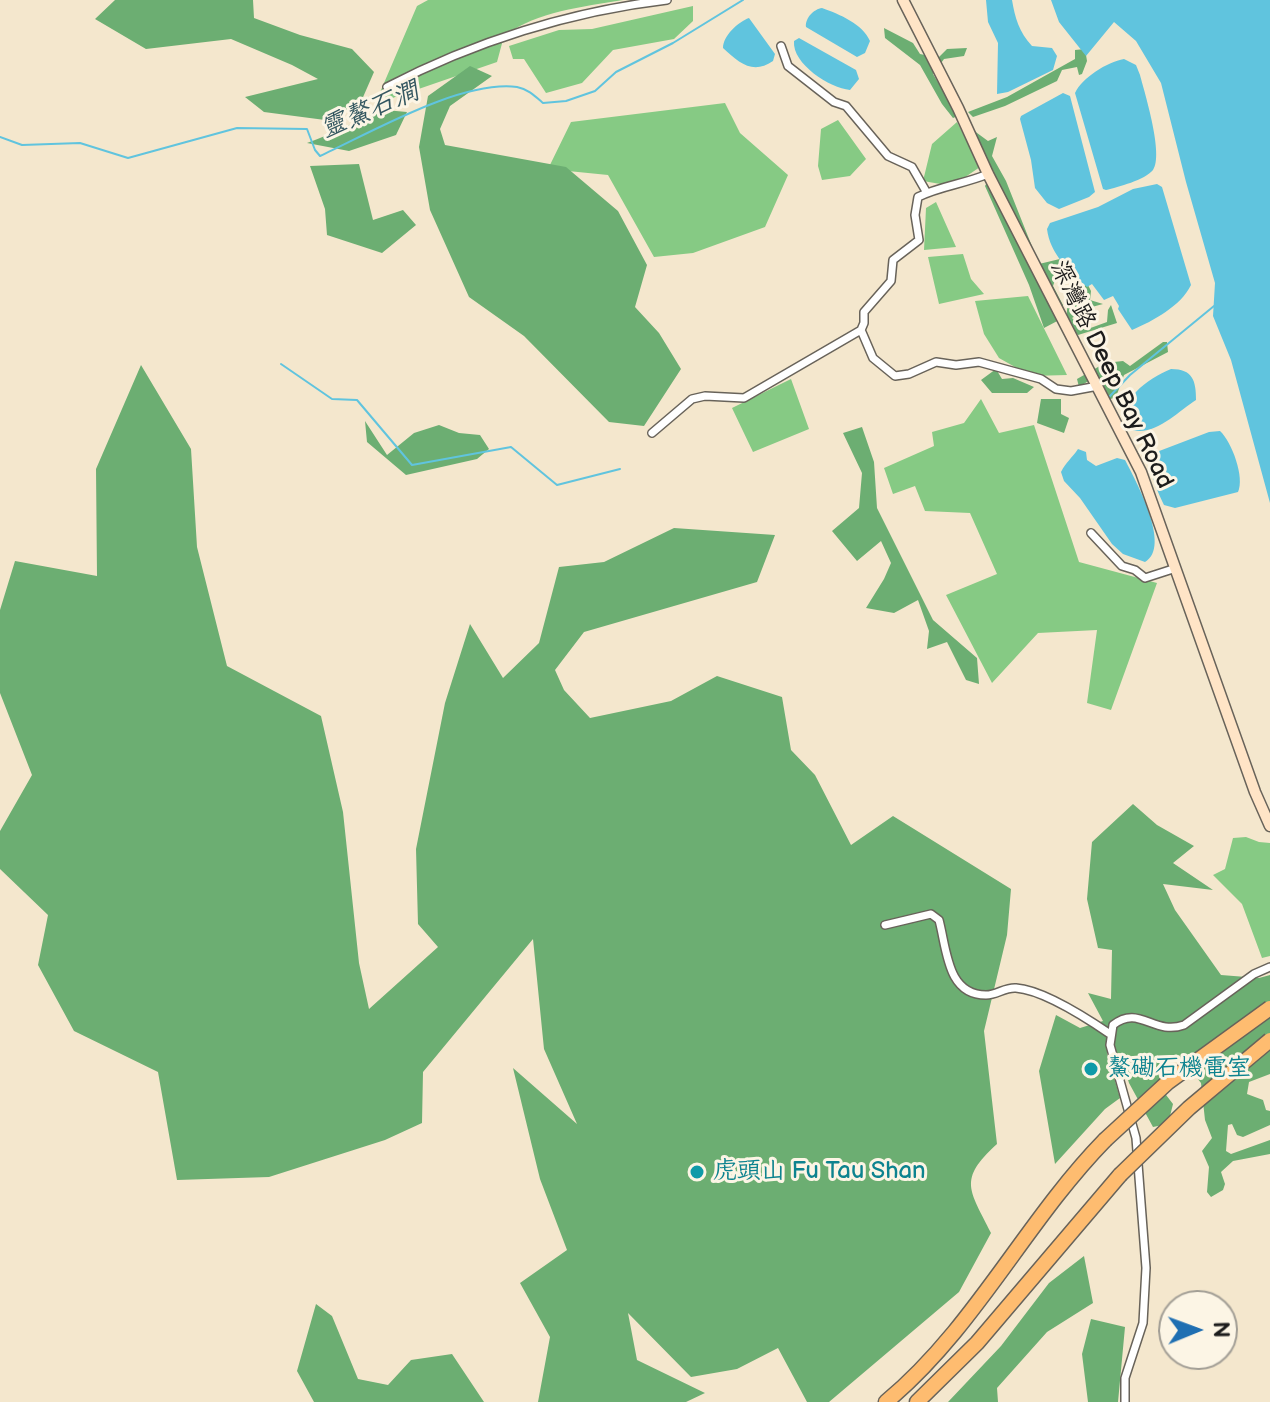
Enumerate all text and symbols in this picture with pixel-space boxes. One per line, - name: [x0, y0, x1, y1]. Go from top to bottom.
- water label: 靈鰲石澗: [316, 76, 424, 146]
- street label: 深灣路 Deep Bay Road: [1043, 256, 1179, 494]
- place label: 鰲磡石機電室: [1107, 1055, 1251, 1083]
- marker: 鰲磡石機電室: [1082, 1060, 1100, 1078]
- place label: 虎頭山 Fu Tau Shan: [713, 1158, 926, 1186]
- marker: 虎頭山 Fu Tau Shan: [688, 1163, 706, 1181]
- north arrow: [1158, 1290, 1238, 1370]
- text: N: [1207, 1321, 1234, 1338]

